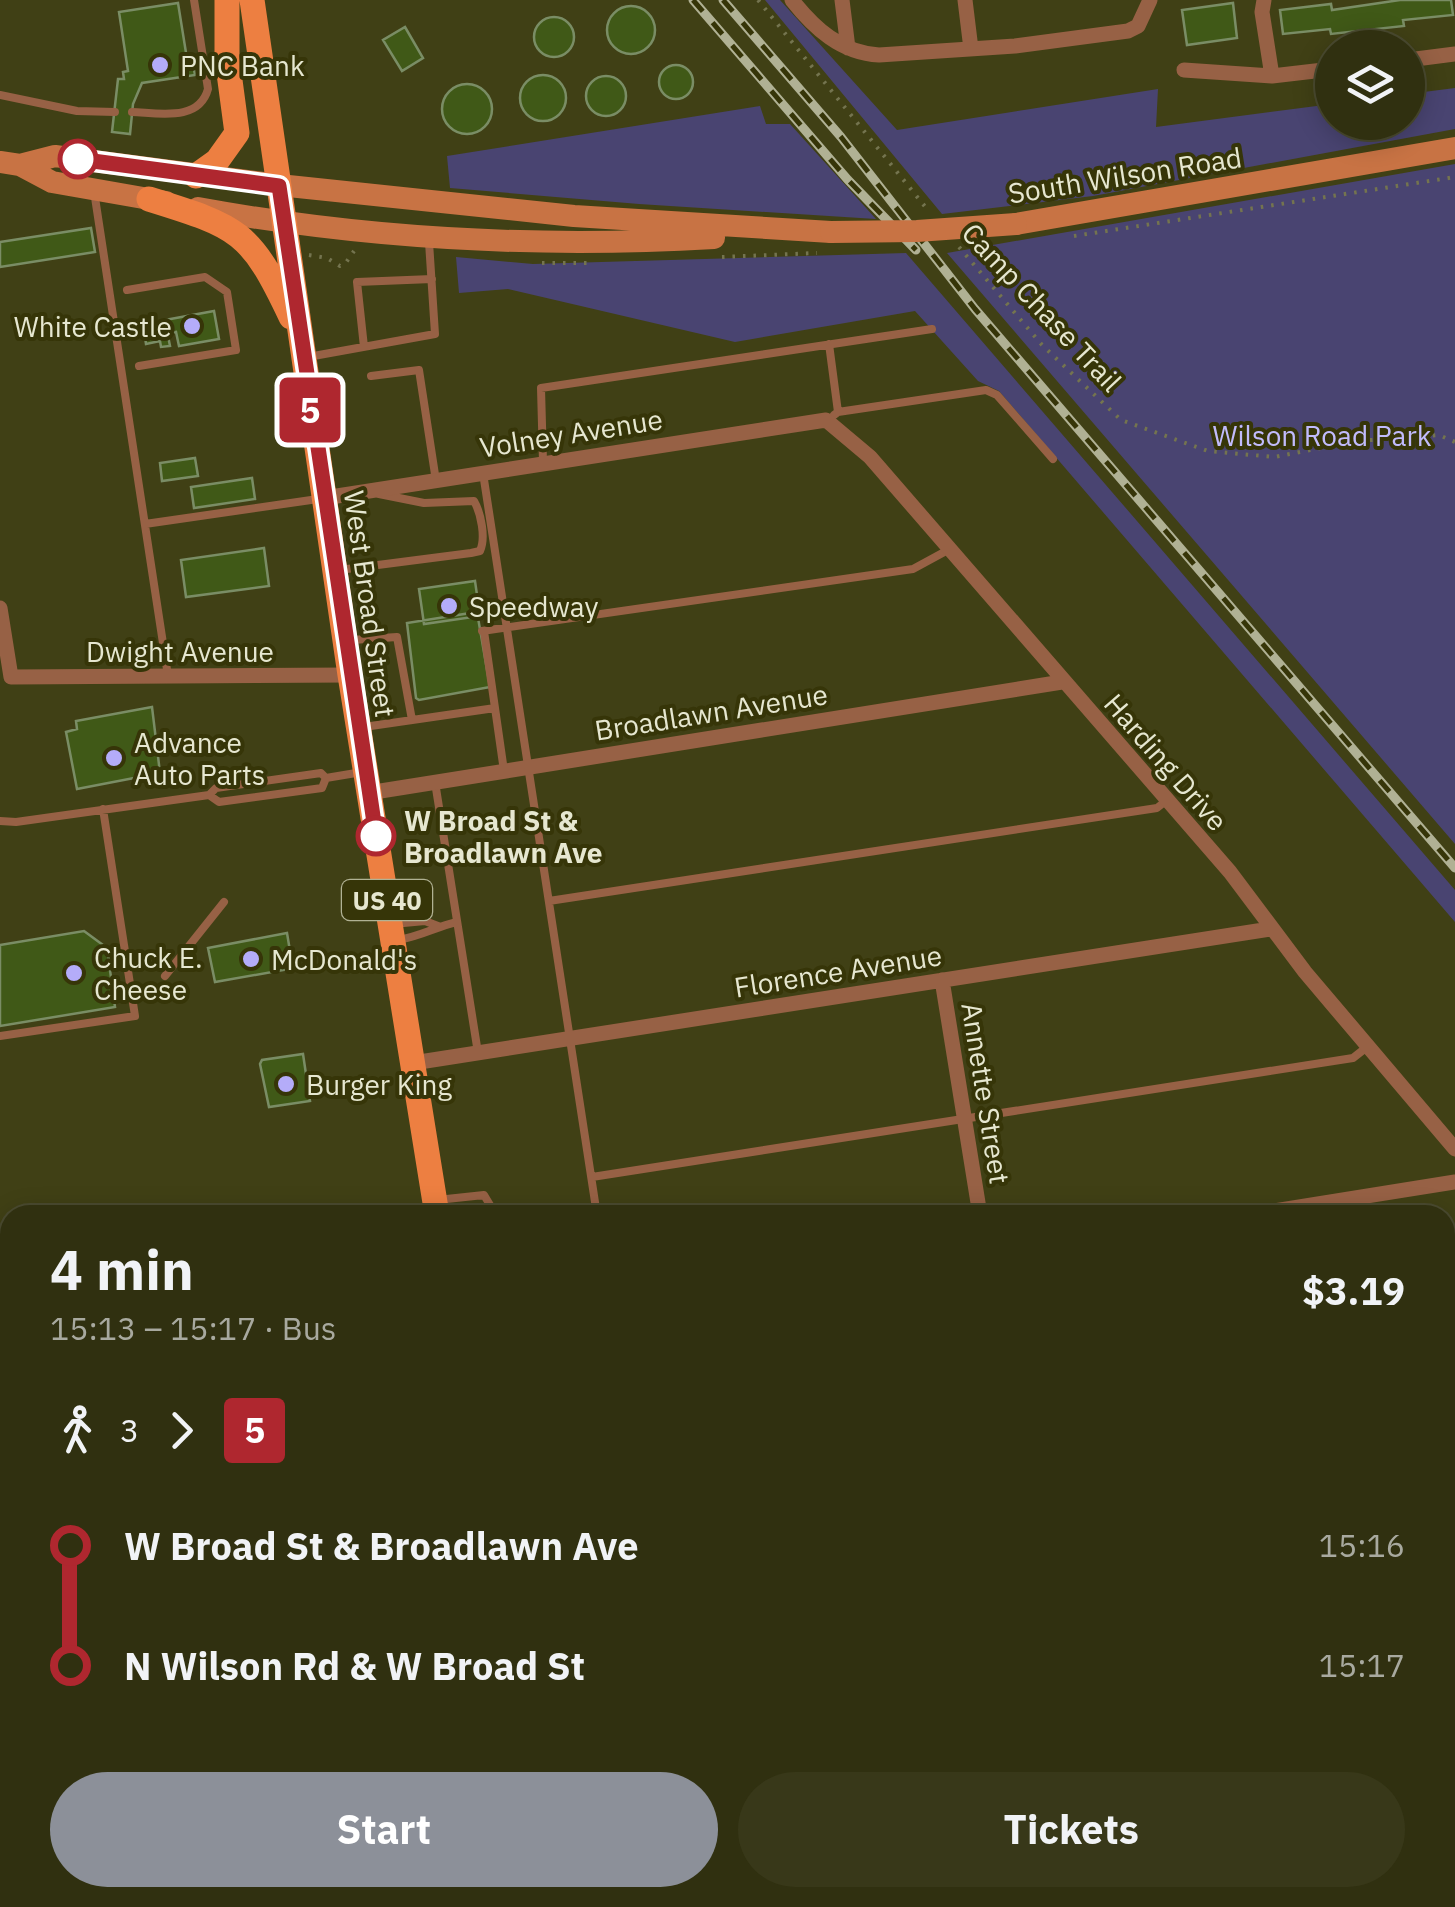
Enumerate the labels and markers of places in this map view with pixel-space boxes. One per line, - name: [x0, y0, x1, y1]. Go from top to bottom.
- place label: PNC Bank: [180, 47, 305, 84]
- marker: PNC Bank: [149, 54, 171, 76]
- unlabelled marker: [59, 140, 97, 178]
- place label: White Castle: [14, 308, 172, 345]
- marker: White Castle: [181, 315, 203, 337]
- place label: Speedway: [469, 588, 599, 625]
- marker: Speedway: [438, 595, 460, 617]
- place label: Advance Auto Parts: [134, 724, 265, 793]
- marker: Advance Auto Parts: [103, 747, 125, 769]
- place label: W Broad St & Broadlawn Ave: [404, 802, 603, 871]
- marker: W Broad St & Broadlawn Ave: [357, 817, 395, 855]
- place label: Chuck E. Cheese: [94, 939, 203, 1008]
- place label: McDonald's: [271, 941, 417, 978]
- marker: McDonald's: [240, 948, 262, 970]
- marker: Chuck E. Cheese: [63, 962, 85, 984]
- place label: Burger King: [306, 1066, 452, 1103]
- marker: Burger King: [275, 1073, 297, 1095]

